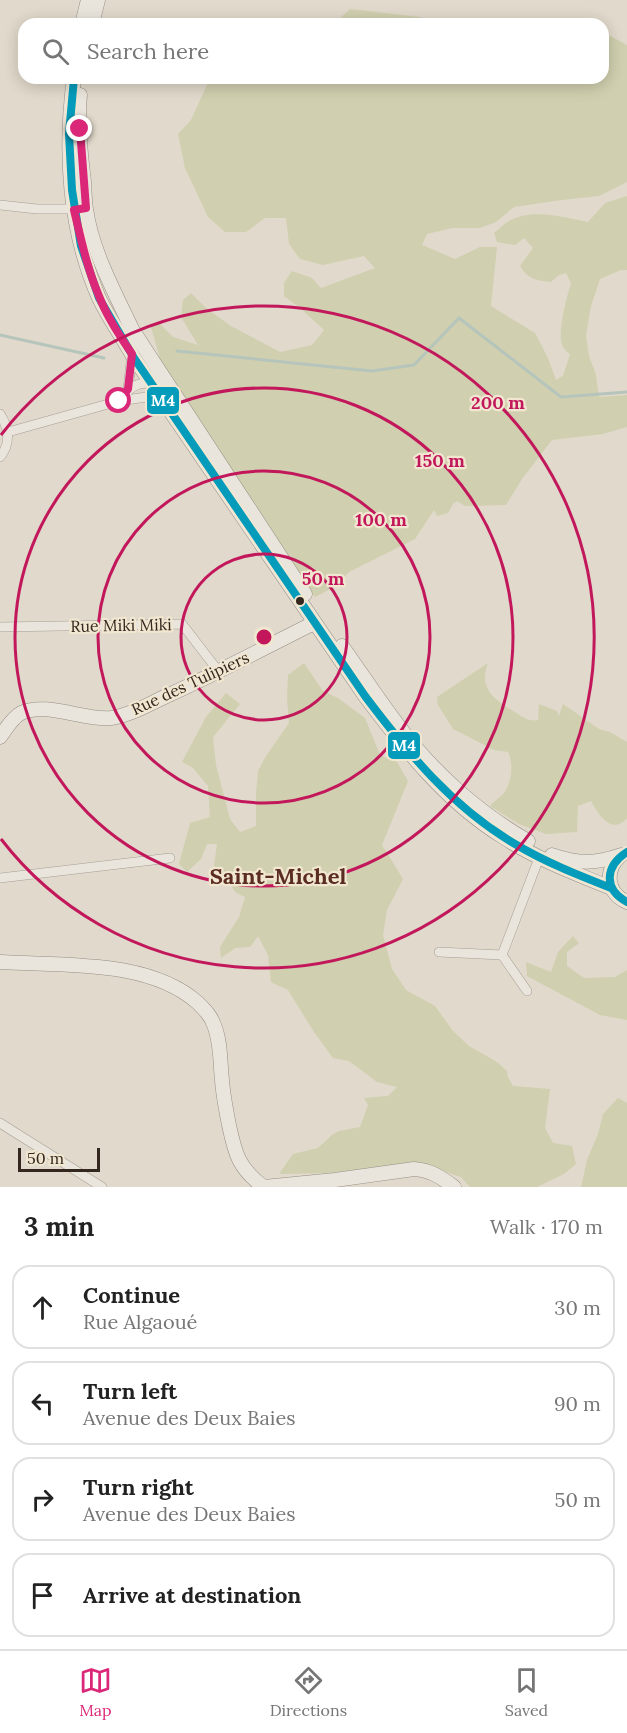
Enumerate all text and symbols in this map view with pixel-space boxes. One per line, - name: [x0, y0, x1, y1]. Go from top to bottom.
- search box: [18, 18, 609, 84]
- icon: search: [39, 35, 72, 68]
- text: Search here: [87, 37, 209, 65]
- route end: [66, 115, 92, 141]
- line badge: M4: [146, 386, 180, 415]
- route start: [105, 387, 131, 413]
- text: M4: [151, 390, 175, 410]
- text: 200 m: [471, 391, 525, 414]
- text: 150 m: [415, 449, 465, 472]
- text: 100 m: [355, 508, 407, 531]
- text: 50 m: [302, 567, 345, 590]
- unlabelled marker: [294, 595, 306, 607]
- street label: Rue Miki Miki: [70, 614, 172, 636]
- centre of rings: [254, 627, 274, 647]
- street label: Rue des Tulipiers: [128, 647, 252, 719]
- line badge: M4: [387, 731, 421, 760]
- text: M4: [392, 735, 416, 755]
- district label: Saint-Michel: [210, 862, 346, 890]
- scale bar: [18, 1145, 100, 1172]
- text: 50 m: [27, 1148, 64, 1168]
- text: 3 min: [24, 1210, 94, 1243]
- text: Walk · 170 m: [490, 1214, 603, 1239]
- text: Continue: [83, 1281, 180, 1309]
- icon: ahead: [26, 1291, 59, 1324]
- text: 30 m: [554, 1295, 601, 1320]
- text: Rue Algaoué: [83, 1309, 197, 1334]
- text: Turn left: [83, 1377, 177, 1405]
- icon: left: [26, 1387, 59, 1420]
- text: 90 m: [554, 1391, 601, 1416]
- text: Avenue des Deux Baies: [83, 1405, 295, 1430]
- text: Turn right: [83, 1473, 194, 1501]
- icon: right: [26, 1483, 59, 1516]
- text: 50 m: [555, 1487, 601, 1512]
- text: Avenue des Deux Baies: [83, 1501, 295, 1526]
- icon: arrive: [26, 1579, 59, 1612]
- text: Arrive at destination: [83, 1581, 301, 1609]
- tab: Map: [79, 1664, 112, 1720]
- tab: Directions: [270, 1664, 347, 1720]
- tab: Saved: [505, 1664, 548, 1720]

